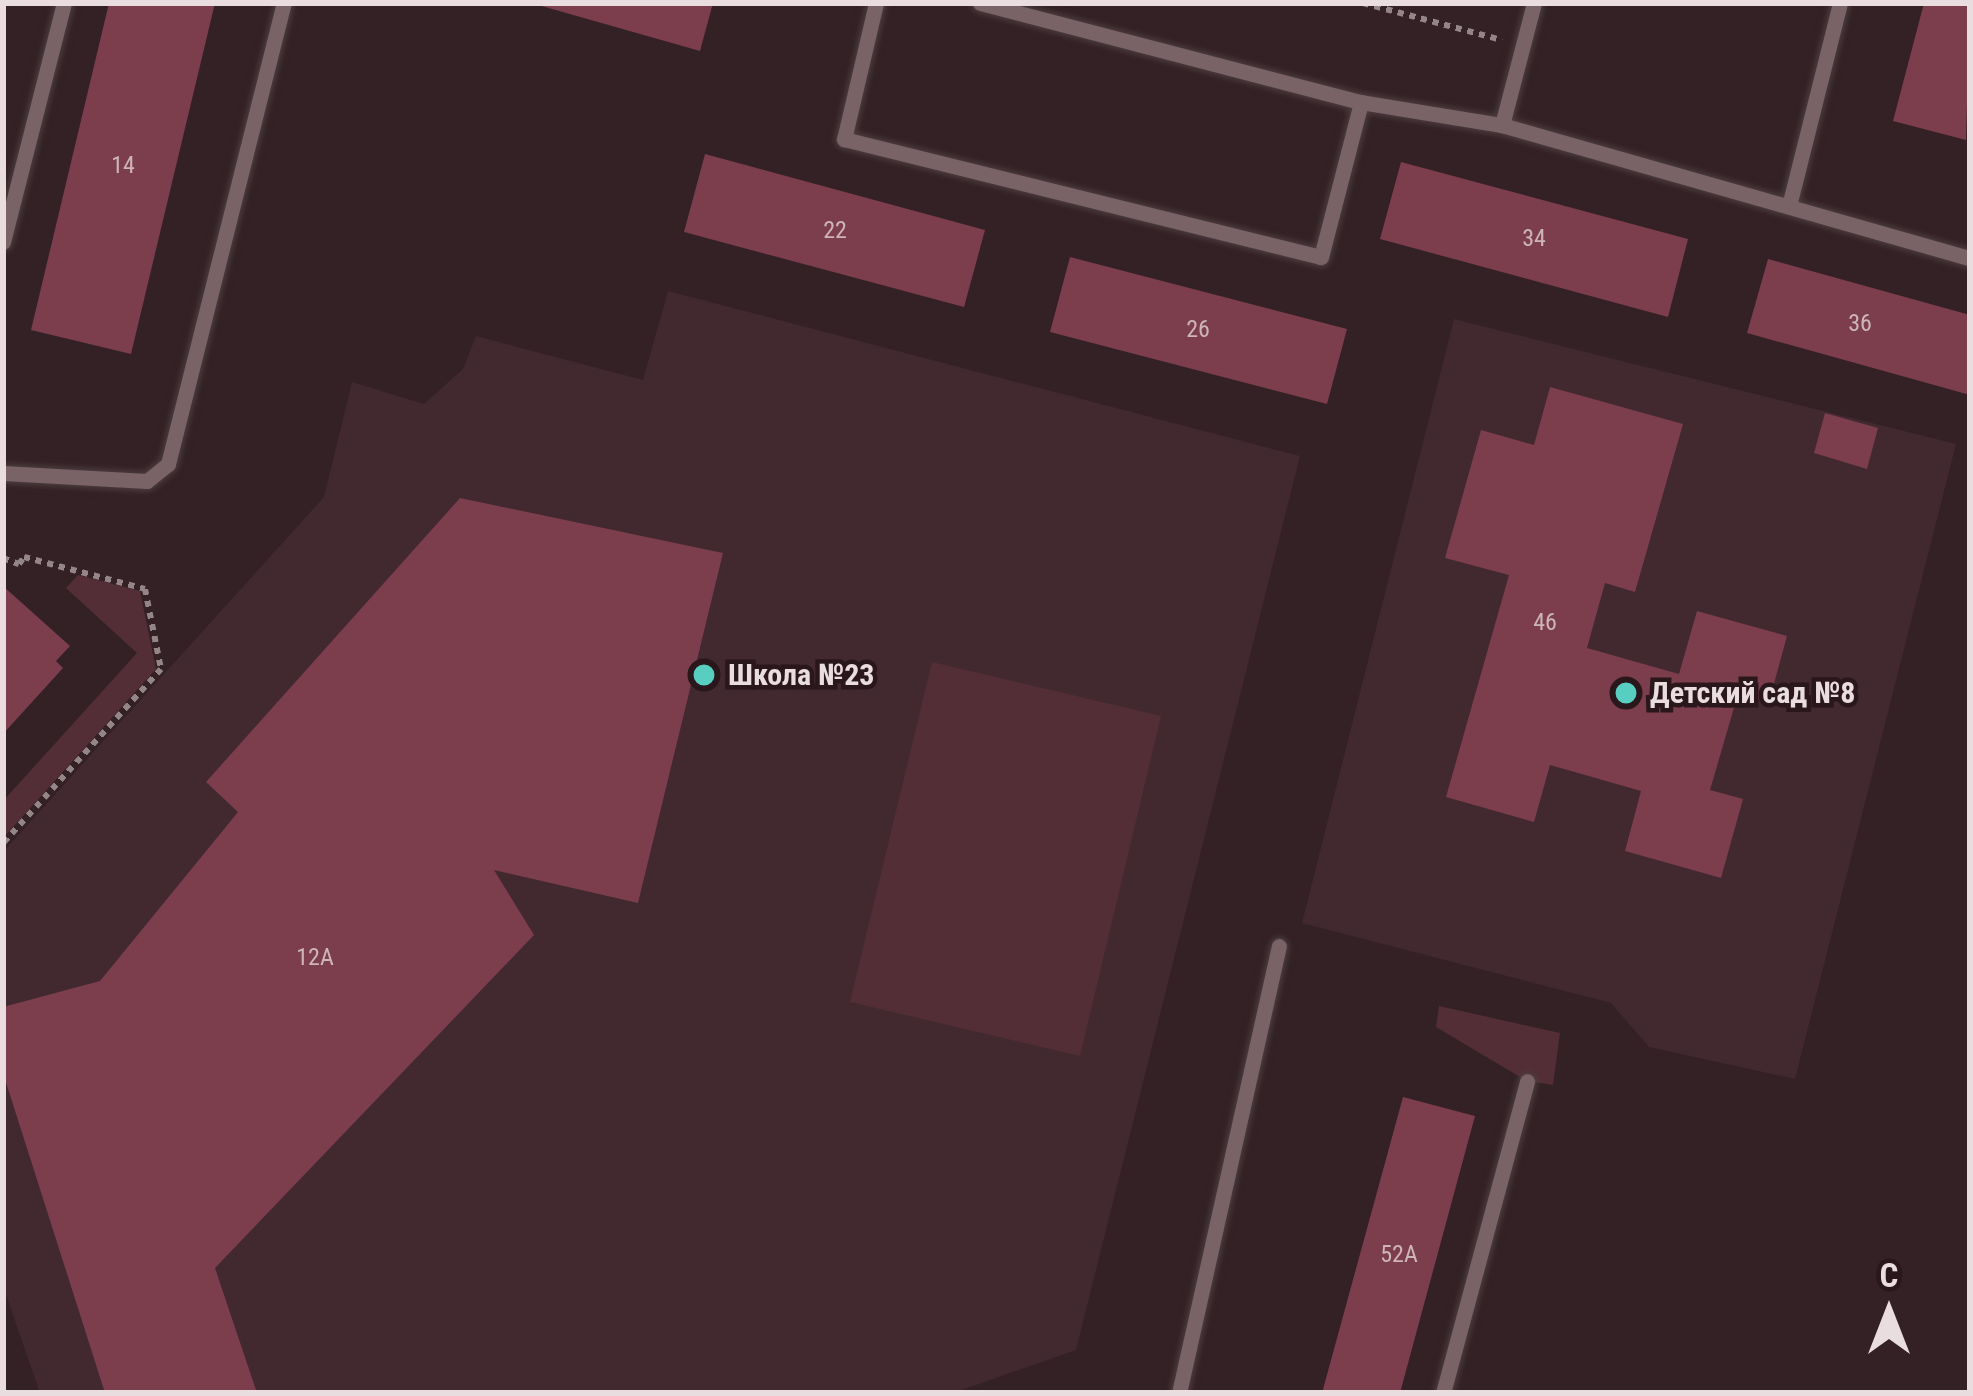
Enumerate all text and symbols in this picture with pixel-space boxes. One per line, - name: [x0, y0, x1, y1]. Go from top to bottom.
- house number: 14: [111, 152, 135, 180]
- house number: 22: [823, 217, 847, 245]
- house number: 34: [1522, 225, 1546, 253]
- house number: 36: [1848, 310, 1872, 338]
- house number: 26: [1186, 316, 1210, 344]
- house number: 46: [1533, 609, 1557, 637]
- place label: Школа №23: [728, 657, 874, 693]
- marker: Школа №23: [691, 662, 717, 688]
- place label: Детский сад №8: [1650, 675, 1855, 711]
- marker: Детский сад №8: [1613, 680, 1639, 706]
- house number: 12А: [296, 944, 334, 972]
- house number: 52А: [1380, 1241, 1418, 1269]
- north arrow: [1829, 1252, 1949, 1372]
- text: С: [1880, 1256, 1898, 1295]

